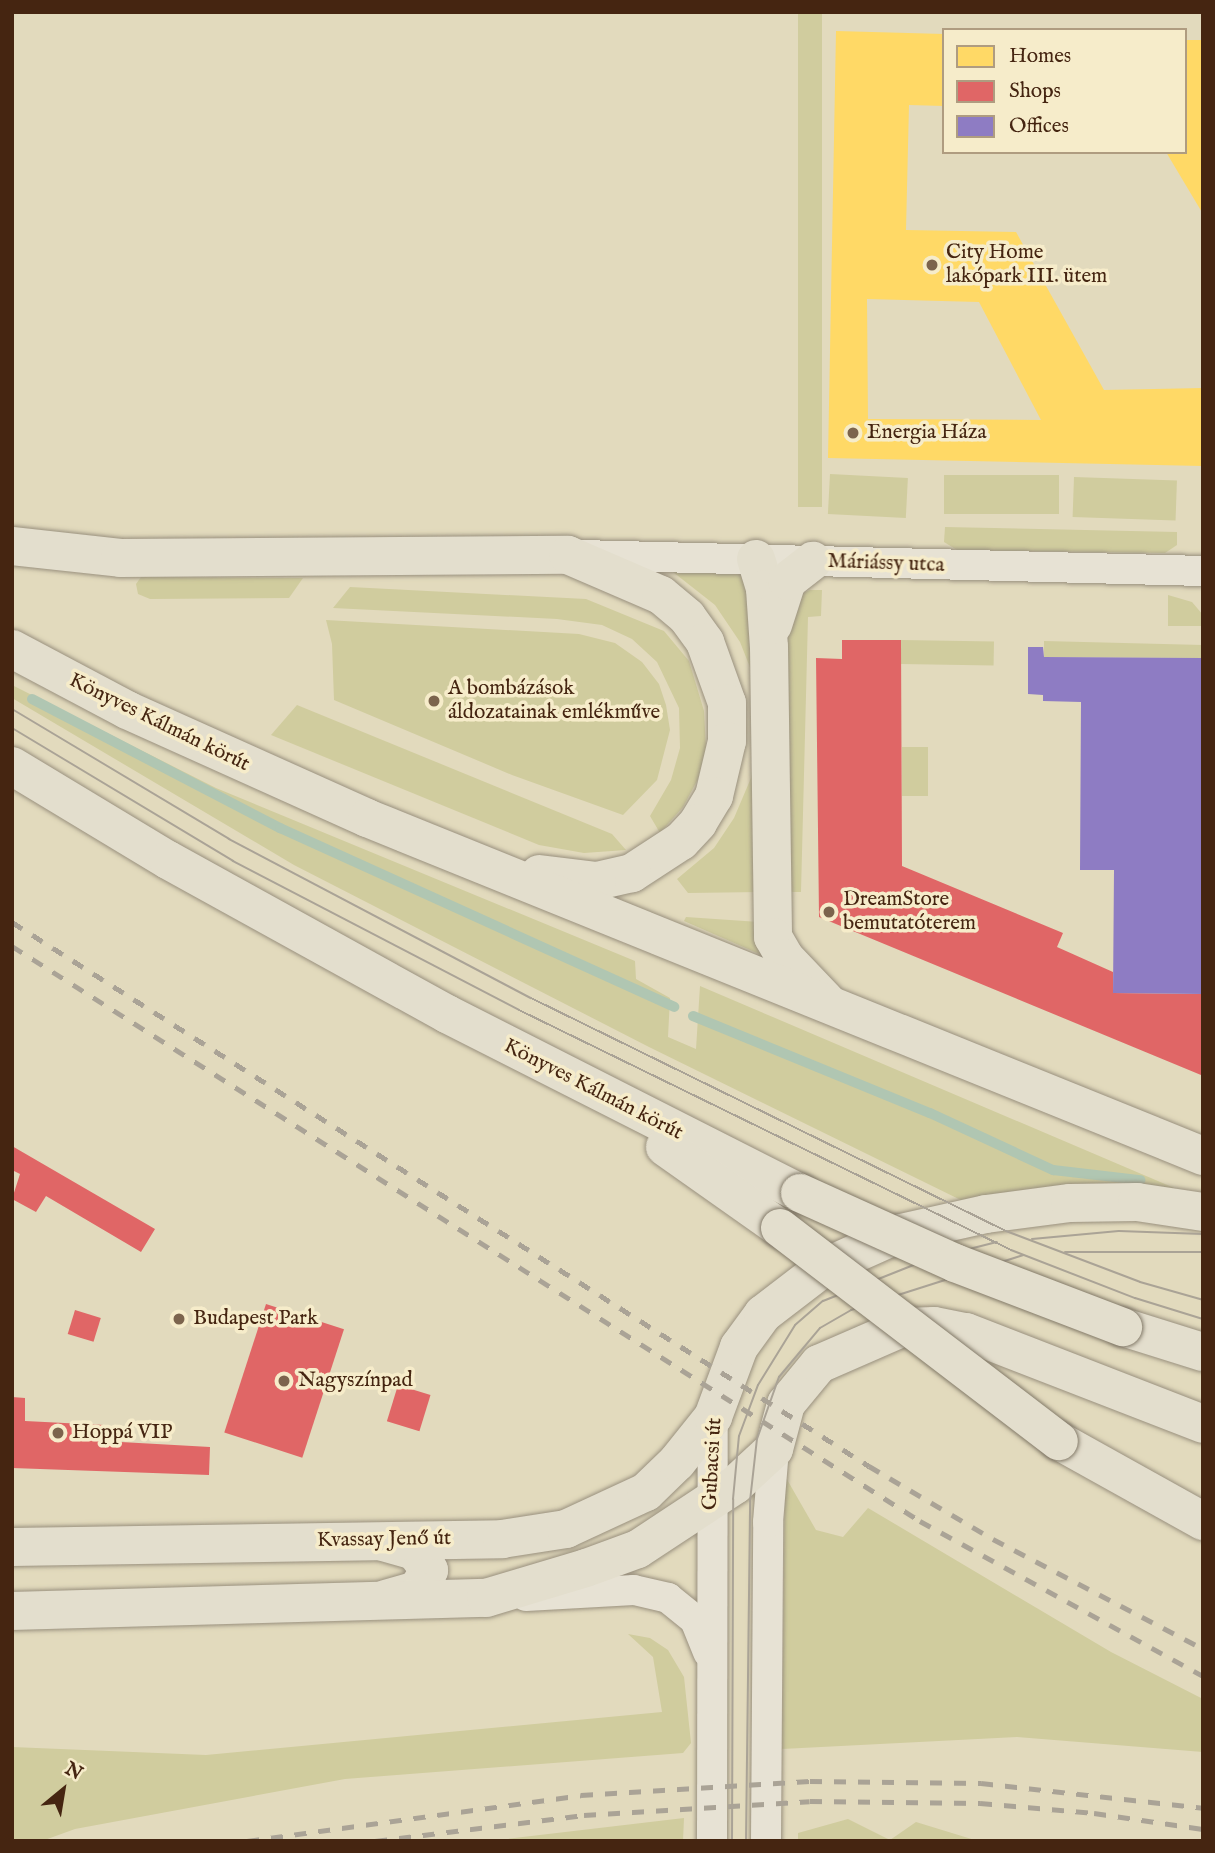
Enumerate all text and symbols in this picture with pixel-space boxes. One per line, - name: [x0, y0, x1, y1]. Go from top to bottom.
- legend: [942, 28, 1187, 154]
- text: Homes: [1009, 43, 1071, 70]
- text: Shops: [1009, 78, 1061, 105]
- text: Offices: [1009, 113, 1069, 140]
- place label: City Home lakópark III. ütem: [946, 240, 1107, 290]
- marker: City Home lakópark III. ütem: [924, 257, 940, 273]
- place label: Energia Háza: [867, 420, 987, 446]
- marker: Energia Háza: [845, 425, 861, 441]
- street label: Máriássy utca: [827, 549, 945, 579]
- street label: Könyves Kálmán körút: [65, 668, 253, 778]
- place label: A bombázások áldozatainak emlékműve: [448, 676, 660, 726]
- marker: A bombázások áldozatainak emlékműve: [426, 693, 442, 709]
- place label: DreamStore bemutatóterem: [843, 887, 976, 937]
- marker: DreamStore bemutatóterem: [821, 904, 837, 920]
- street label: Könyves Kálmán körút: [499, 1034, 687, 1146]
- place label: Budapest Park: [193, 1306, 318, 1332]
- marker: Budapest Park: [171, 1311, 187, 1327]
- place label: Nagyszínpad: [298, 1368, 413, 1394]
- marker: Nagyszínpad: [276, 1373, 292, 1389]
- street label: Gubacsi út: [698, 1417, 728, 1511]
- place label: Hoppá VIP: [72, 1420, 172, 1446]
- marker: Hoppá VIP: [50, 1425, 66, 1441]
- street label: Kvassay Jenő út: [317, 1526, 451, 1554]
- north arrow: [28, 1755, 98, 1825]
- text: N: [60, 1757, 87, 1786]

